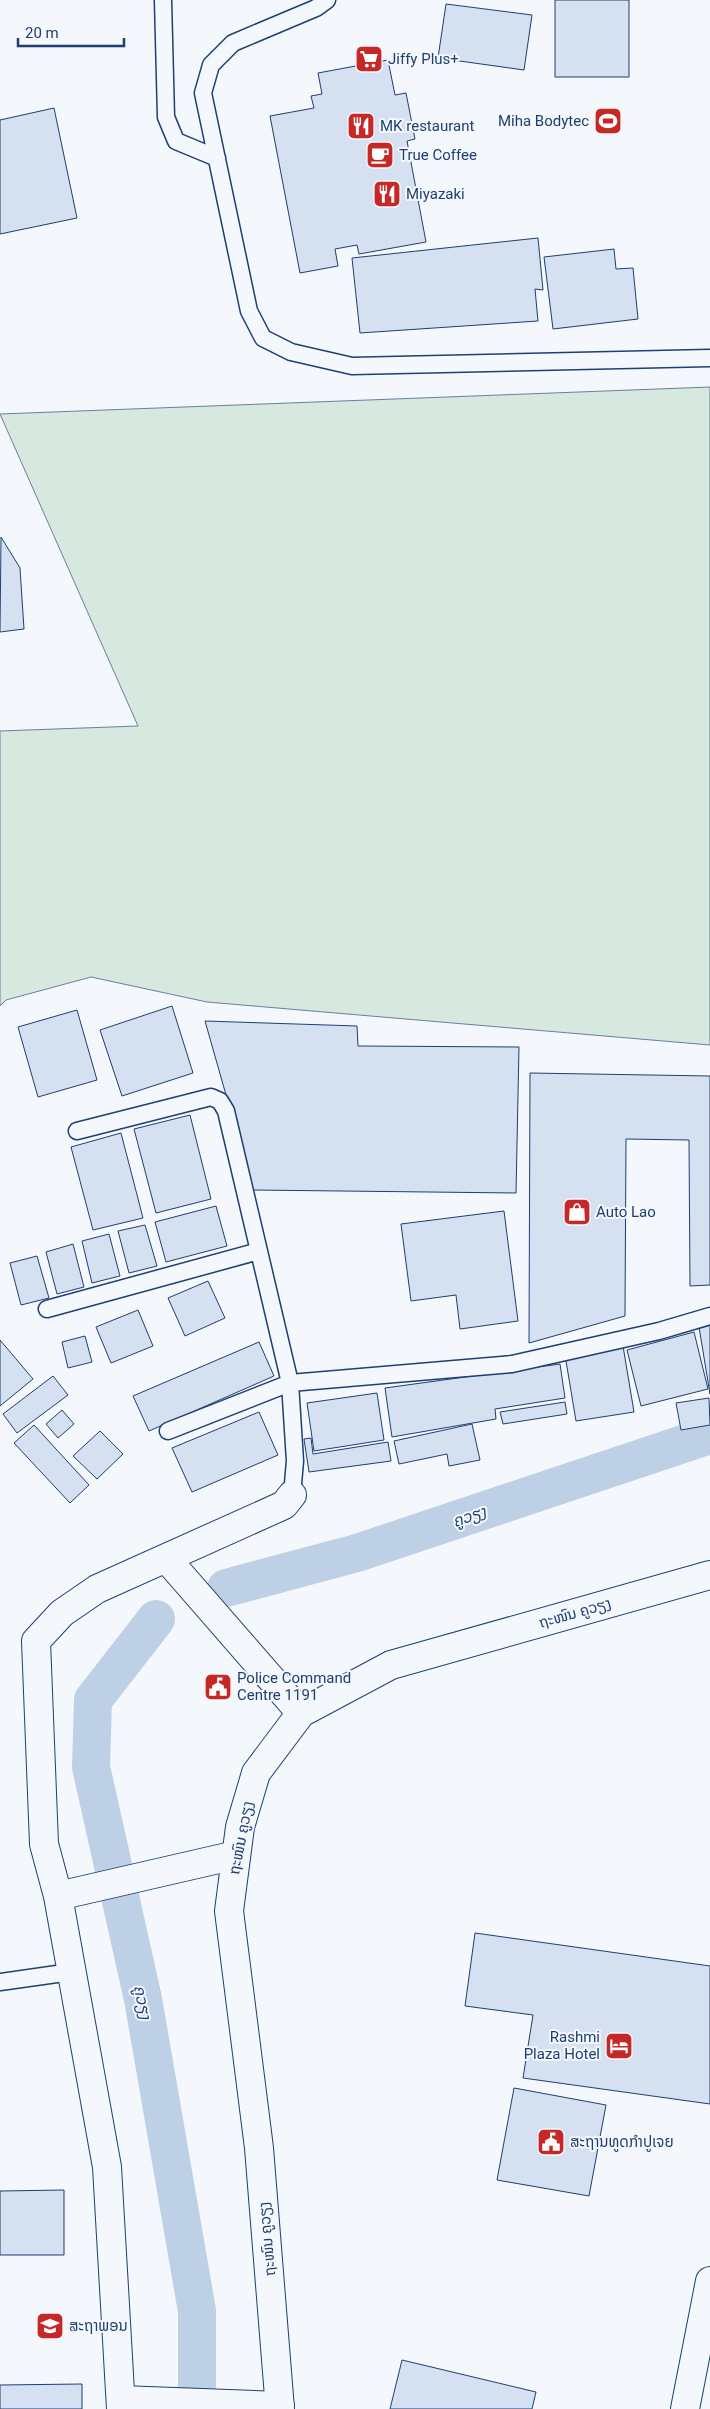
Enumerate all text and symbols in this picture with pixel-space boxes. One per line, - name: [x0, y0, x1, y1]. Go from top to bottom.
- scale bar: [18, 15, 124, 47]
- text: 20 m: [25, 24, 59, 42]
- supermarket icon: Jiffy Plus+: [354, 44, 384, 74]
- place label: Jiffy Plus+: [388, 50, 459, 68]
- sports icon: Miha Bodytec: [593, 106, 623, 136]
- restaurant icon: MK restaurant: [346, 111, 376, 141]
- place label: Miha Bodytec: [498, 112, 589, 130]
- place label: MK restaurant: [380, 117, 474, 135]
- cafe icon: True Coffee: [365, 140, 395, 170]
- place label: True Coffee: [399, 146, 477, 164]
- restaurant icon: Miyazaki: [372, 179, 402, 209]
- place label: Miyazaki: [406, 185, 465, 203]
- shop icon: Auto Lao: [562, 1197, 592, 1227]
- place label: Auto Lao: [596, 1203, 656, 1221]
- water label: ຄູວຽງ: [450, 1502, 490, 1532]
- street label: ຖະໜົນ ຄູວຽງ: [537, 1594, 614, 1633]
- place label: Police Command Centre 1191: [237, 1669, 351, 1704]
- public building icon: Police Command Centre 1191: [203, 1672, 233, 1702]
- street label: ຖະໜົນ ຄູວຽງ: [225, 1800, 258, 1876]
- water label: ຄູວຽງ: [129, 1983, 155, 2022]
- place label: Rashmi Plaza Hotel: [524, 2028, 600, 2063]
- hotel icon: Rashmi Plaza Hotel: [604, 2031, 634, 2061]
- public building icon: ສະຖານທູດກຳປູເຈຍ: [536, 2127, 566, 2157]
- place label: ສະຖານທູດກຳປູເຈຍ: [570, 2133, 674, 2152]
- street label: ຖະໜົນ ຄູວຽງ: [255, 2201, 280, 2277]
- school or university icon: ສະຖາພອນ: [35, 2311, 65, 2341]
- place label: ສະຖາພອນ: [69, 2317, 128, 2335]

